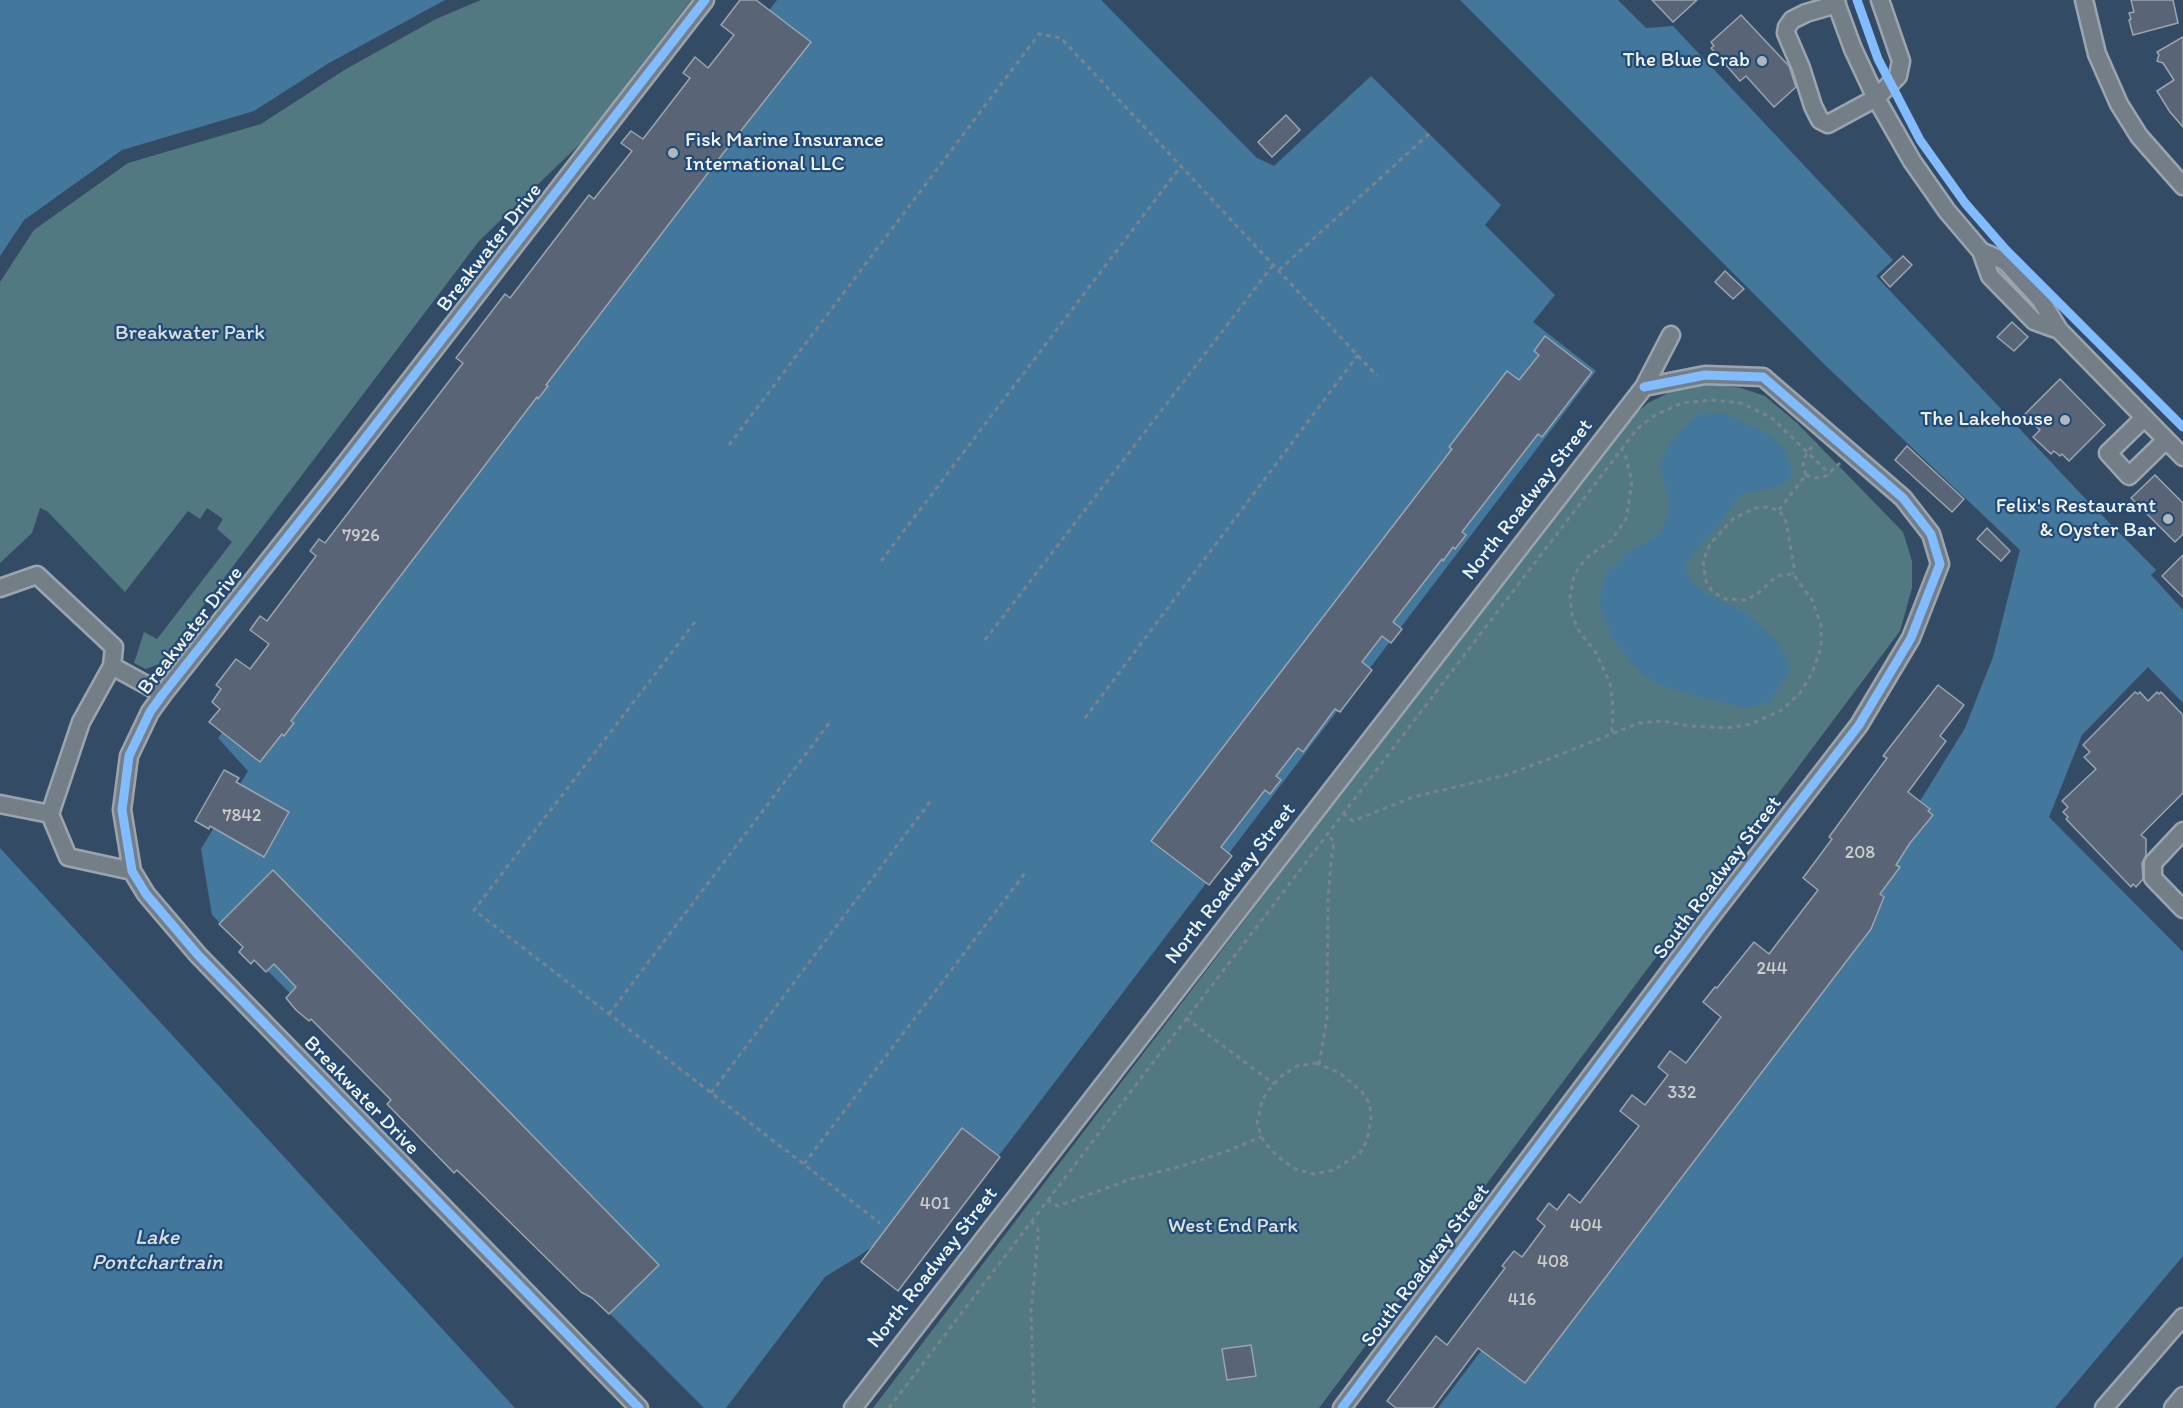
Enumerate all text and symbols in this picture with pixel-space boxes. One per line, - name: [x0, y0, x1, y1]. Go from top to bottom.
- place label: The Blue Crab: [1623, 48, 1750, 74]
- marker: The Blue Crab: [1755, 54, 1769, 68]
- place label: Fisk Marine Insurance International LLC: [685, 128, 884, 178]
- marker: Fisk Marine Insurance International LLC: [666, 146, 680, 160]
- street label: Breakwater Drive: [432, 179, 548, 317]
- park label: Breakwater Park: [115, 321, 265, 347]
- place label: The Lakehouse: [1920, 407, 2053, 433]
- marker: The Lakehouse: [2058, 413, 2072, 427]
- street label: North Roadway Street: [1457, 414, 1599, 586]
- place label: Felix's Restaurant & Oyster Bar: [1996, 494, 2156, 544]
- marker: Felix's Restaurant & Oyster Bar: [2161, 512, 2175, 526]
- house number: 7926: [342, 525, 380, 547]
- street label: Breakwater Drive: [133, 562, 249, 700]
- street label: South Roadway Street: [1648, 791, 1788, 965]
- street label: North Roadway Street: [1160, 798, 1302, 970]
- house number: 7842: [222, 805, 262, 827]
- house number: 208: [1845, 842, 1875, 864]
- house number: 244: [1756, 958, 1788, 980]
- street label: Breakwater Drive: [298, 1031, 424, 1161]
- house number: 332: [1667, 1082, 1697, 1104]
- street label: South Roadway Street: [1356, 1179, 1496, 1353]
- street label: North Roadway Street: [862, 1182, 1004, 1354]
- house number: 401: [920, 1193, 950, 1215]
- park label: West End Park: [1168, 1214, 1298, 1240]
- house number: 404: [1570, 1215, 1602, 1237]
- water label: Lake Pontchartrain: [92, 1225, 222, 1276]
- house number: 408: [1537, 1251, 1569, 1273]
- house number: 416: [1508, 1289, 1536, 1311]

